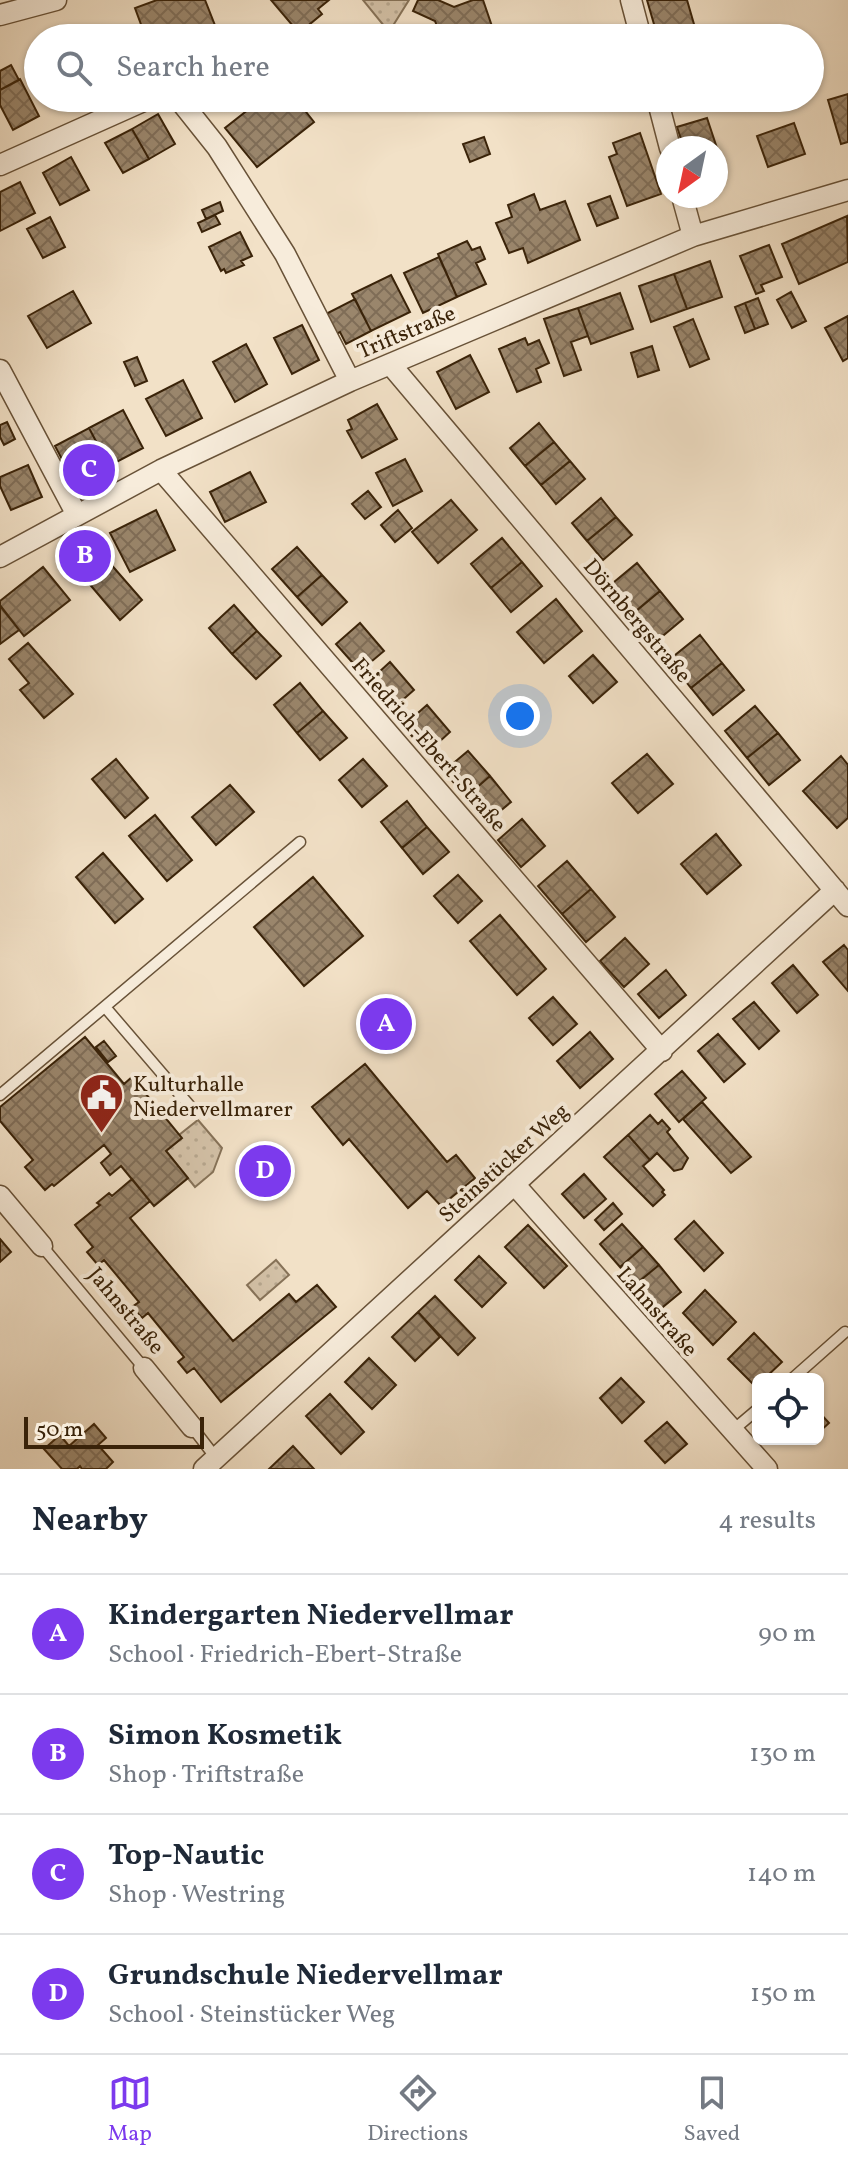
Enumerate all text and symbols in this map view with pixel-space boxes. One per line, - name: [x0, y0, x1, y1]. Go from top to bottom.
- search box: [24, 24, 824, 112]
- icon: search: [52, 46, 96, 90]
- text: Search here: [116, 47, 270, 89]
- north arrow: [656, 136, 728, 208]
- street label: Triftstraße: [353, 299, 461, 368]
- pin: C: [63, 440, 115, 500]
- pin: B: [59, 526, 111, 586]
- street label: Dörnbergstraße: [575, 553, 697, 691]
- street label: Friedrich-Ebert-Straße: [344, 652, 513, 840]
- your location: [500, 696, 540, 736]
- pin: A: [360, 994, 412, 1054]
- place label: Kulturhalle Niedervellmarer: [133, 1070, 293, 1126]
- public building icon: Kulturhalle Niedervellmarer: [78, 1072, 126, 1135]
- street label: Steinstücker Weg: [433, 1097, 577, 1231]
- pin: D: [239, 1141, 291, 1201]
- street label: Jahnstraße: [79, 1261, 171, 1362]
- street label: Lahnstraße: [608, 1261, 704, 1364]
- map controls: [752, 1373, 824, 1445]
- button: locate: [752, 1373, 824, 1445]
- scale bar: [24, 1413, 204, 1449]
- text: 50 m: [36, 1415, 83, 1446]
- text: Nearby: [32, 1498, 148, 1545]
- text: 4 results: [718, 1503, 816, 1539]
- text: Kindergarten Niedervellmar: [108, 1595, 514, 1637]
- text: A: [49, 1616, 67, 1652]
- text: 90 m: [758, 1616, 816, 1652]
- text: School · Friedrich-Ebert-Straße: [108, 1637, 462, 1673]
- text: Simon Kosmetik: [108, 1715, 342, 1757]
- text: B: [49, 1736, 67, 1772]
- text: 130 m: [749, 1736, 816, 1772]
- text: Shop · Triftstraße: [108, 1757, 304, 1793]
- text: Top-Nautic: [108, 1835, 264, 1877]
- text: C: [50, 1856, 66, 1892]
- text: 140 m: [747, 1856, 816, 1892]
- text: Shop · Westring: [108, 1877, 285, 1913]
- text: Grundschule Niedervellmar: [108, 1955, 503, 1997]
- text: D: [48, 1976, 68, 2012]
- text: 150 m: [750, 1976, 816, 2012]
- text: School · Steinstücker Weg: [108, 1997, 395, 2033]
- tab: Map: [108, 2071, 152, 2150]
- tab: Directions: [367, 2071, 468, 2150]
- tab: Saved: [684, 2071, 740, 2150]

